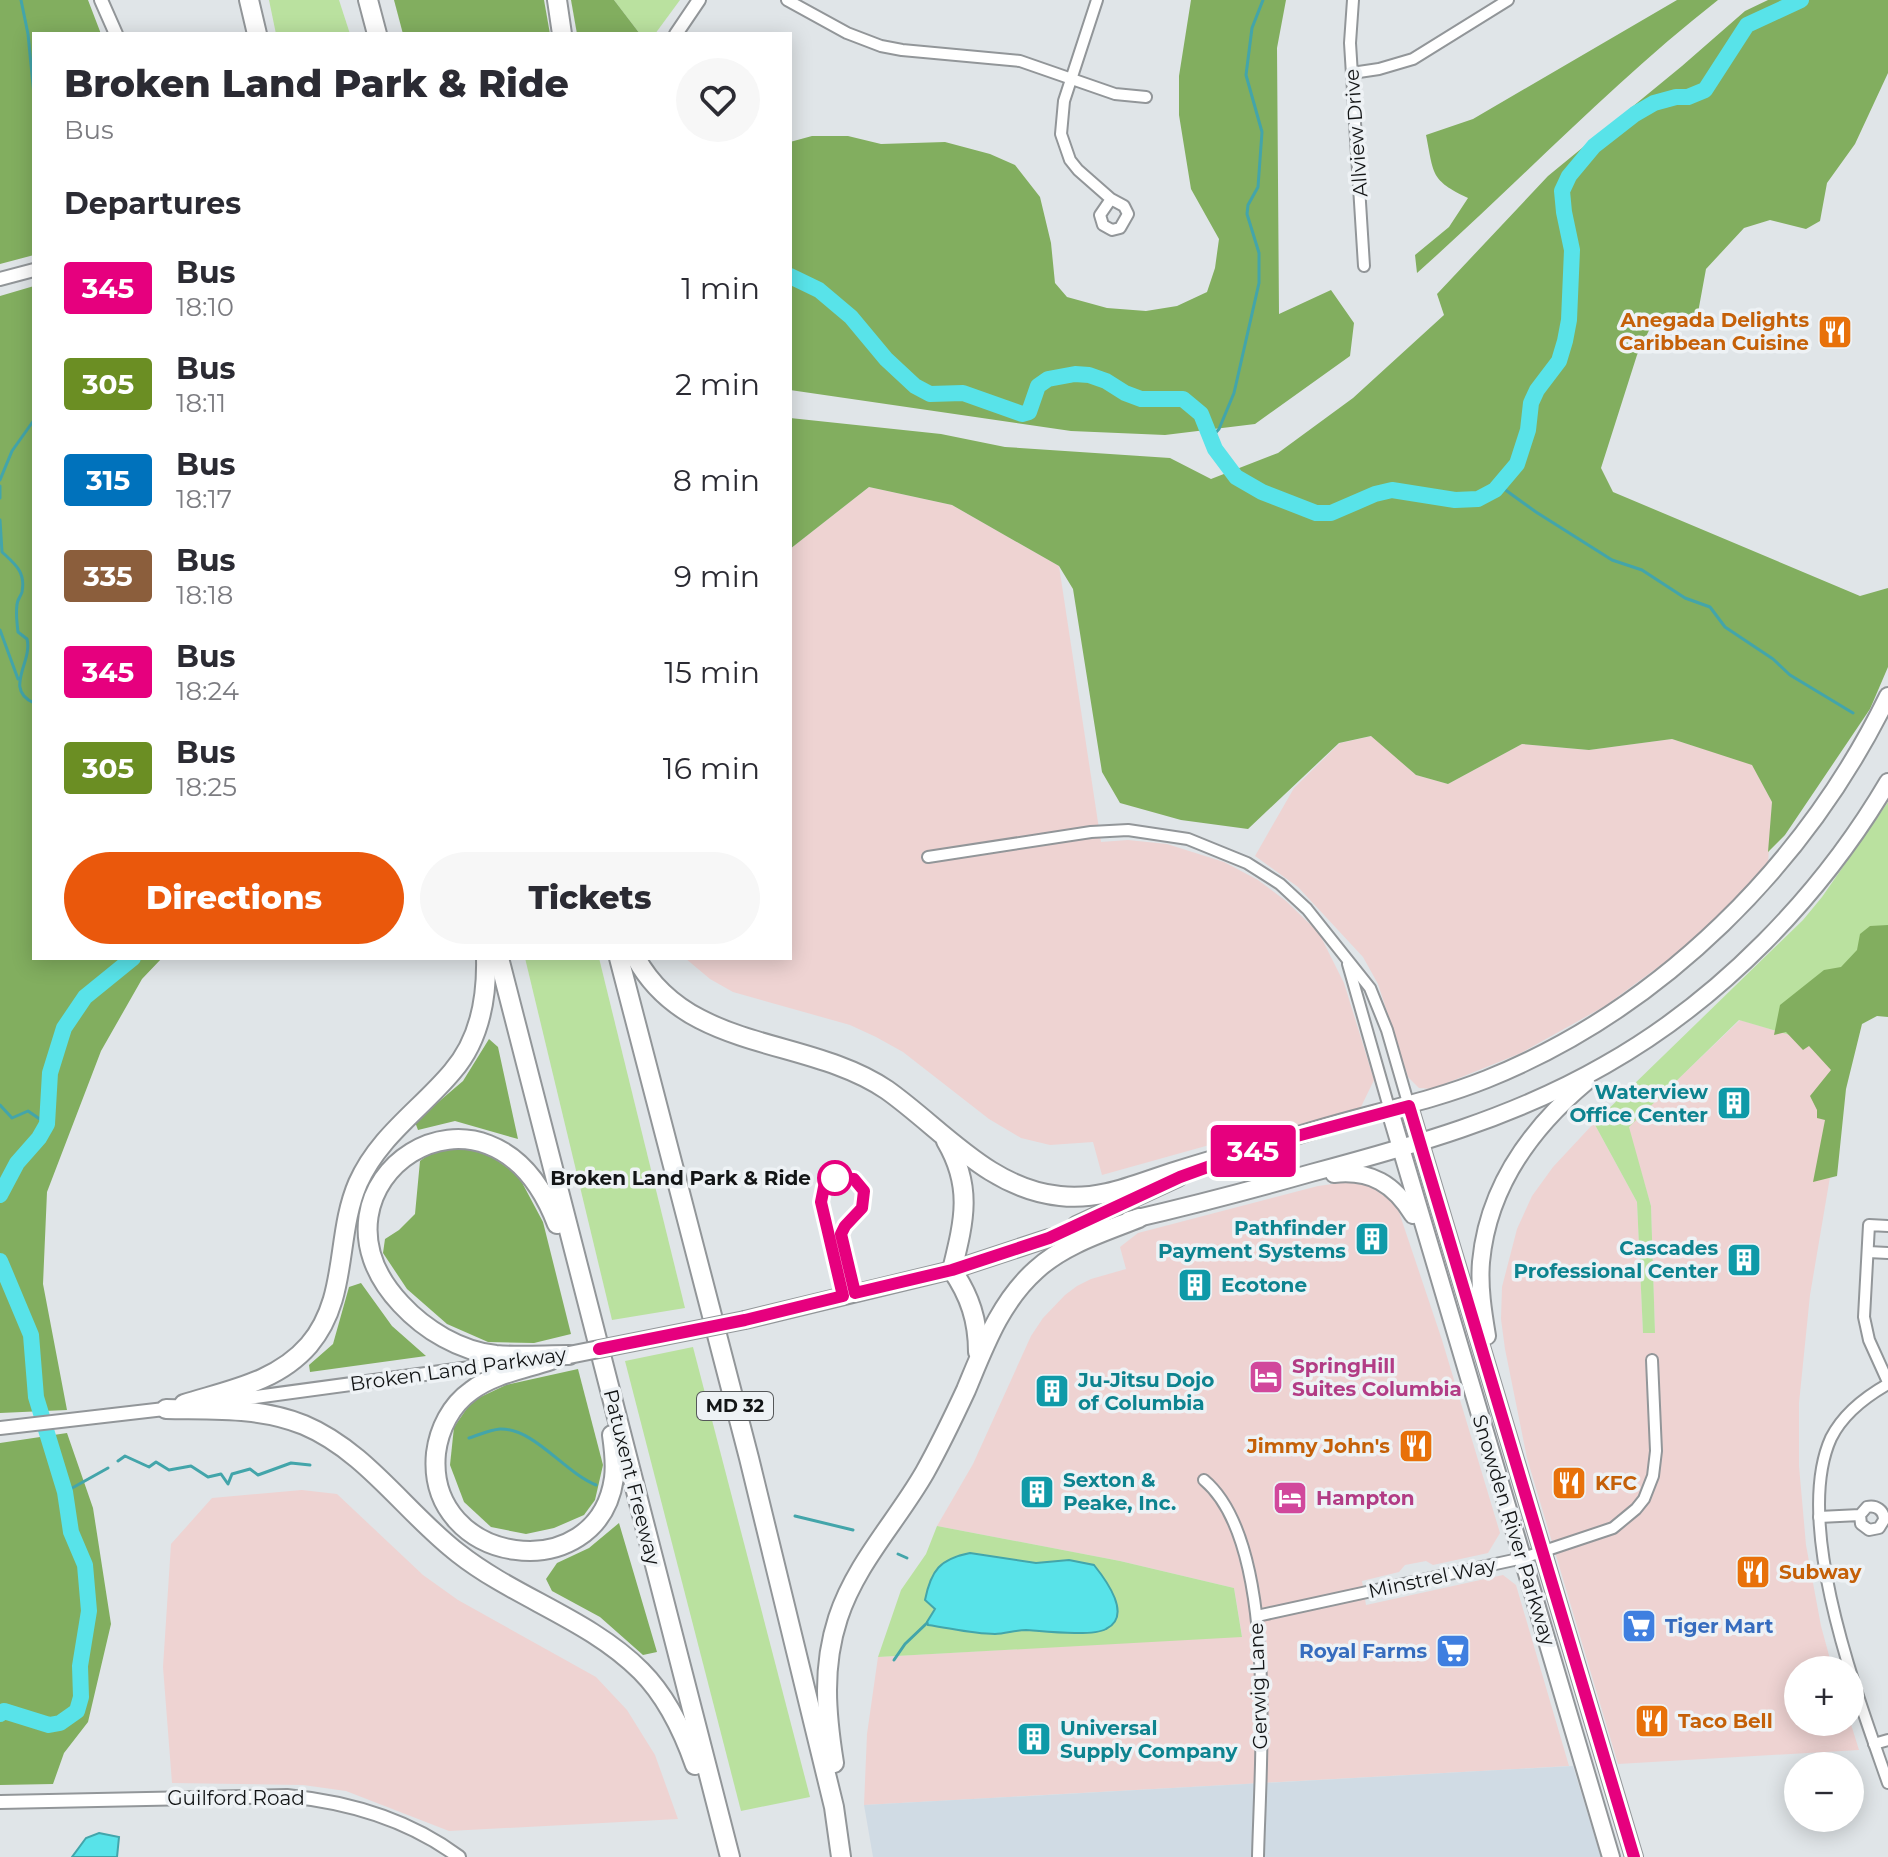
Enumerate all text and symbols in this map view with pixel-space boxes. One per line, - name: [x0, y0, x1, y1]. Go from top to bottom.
- button: heart: [676, 58, 760, 142]
- text: Broken Land Park & Ride: [64, 60, 569, 107]
- street label: Allview Drive: [1340, 68, 1372, 198]
- text: Bus: [64, 114, 114, 146]
- text: Departures: [64, 185, 241, 222]
- text: Bus: [176, 254, 236, 291]
- text: 1 min: [681, 270, 760, 307]
- text: 345: [82, 271, 134, 305]
- text: 18:10: [176, 291, 234, 323]
- place label: Anegada Delights Caribbean Cuisine: [1619, 308, 1809, 355]
- restaurant icon: Anegada Delights Caribbean Cuisine: [1816, 313, 1854, 351]
- text: Bus: [176, 350, 236, 387]
- text: 2 min: [675, 366, 760, 403]
- text: 305: [82, 367, 134, 401]
- text: 18:11: [176, 387, 226, 419]
- text: Bus: [176, 446, 236, 483]
- text: 8 min: [673, 462, 760, 499]
- text: 315: [86, 463, 130, 497]
- text: 18:17: [176, 483, 232, 515]
- text: Bus: [176, 542, 236, 579]
- text: 9 min: [674, 558, 760, 595]
- text: 335: [83, 559, 133, 593]
- text: 18:18: [176, 579, 233, 611]
- text: Bus: [176, 638, 236, 675]
- text: 15 min: [664, 654, 760, 691]
- text: 345: [82, 655, 134, 689]
- text: 18:24: [176, 675, 239, 707]
- text: Bus: [176, 734, 236, 771]
- text: 16 min: [663, 750, 760, 787]
- text: 305: [82, 751, 134, 785]
- text: 18:25: [176, 771, 237, 803]
- button: Directions: [64, 852, 404, 944]
- button: Tickets: [420, 852, 760, 944]
- place label: Waterview Office Center: [1569, 1080, 1708, 1127]
- building icon: Waterview Office Center: [1715, 1084, 1753, 1122]
- line badge: 345: [1207, 1125, 1299, 1177]
- text: 345: [1227, 1134, 1279, 1168]
- marker: Broken Land Park & Ride: [818, 1161, 852, 1195]
- place label: Broken Land Park & Ride: [550, 1166, 811, 1190]
- place label: Pathfinder Payment Systems: [1158, 1216, 1346, 1263]
- building icon: Pathfinder Payment Systems: [1353, 1220, 1391, 1258]
- place label: Cascades Professional Center: [1513, 1236, 1718, 1283]
- building icon: Cascades Professional Center: [1725, 1241, 1763, 1279]
- building icon: Ecotone: [1176, 1266, 1214, 1304]
- place label: Ecotone: [1221, 1273, 1307, 1297]
- street label: Broken Land Parkway: [348, 1342, 568, 1396]
- place label: SpringHill Suites Columbia: [1292, 1354, 1462, 1401]
- hotel icon: SpringHill Suites Columbia: [1247, 1358, 1285, 1396]
- place label: Ju-Jitsu Dojo of Columbia: [1077, 1368, 1214, 1415]
- building icon: Ju-Jitsu Dojo of Columbia: [1033, 1372, 1071, 1410]
- street label: Patuxent Freeway: [599, 1387, 665, 1568]
- road number: MD 32: [697, 1392, 773, 1420]
- street label: Snowden River Parkway: [1467, 1412, 1561, 1648]
- restaurant icon: Jimmy John's: [1397, 1427, 1435, 1465]
- place label: Jimmy John's: [1246, 1434, 1390, 1458]
- restaurant icon: KFC: [1550, 1464, 1588, 1502]
- place label: Sexton & Peake, Inc.: [1063, 1468, 1176, 1515]
- place label: KFC: [1595, 1471, 1637, 1495]
- building icon: Sexton & Peake, Inc.: [1018, 1473, 1056, 1511]
- hotel icon: Hampton: [1271, 1479, 1309, 1517]
- place label: Hampton: [1316, 1486, 1415, 1510]
- street label: Minstrel Way: [1366, 1553, 1498, 1603]
- restaurant icon: Subway: [1734, 1553, 1772, 1591]
- place label: Subway: [1779, 1560, 1862, 1584]
- supermarket icon: Tiger Mart: [1620, 1607, 1658, 1645]
- place label: Tiger Mart: [1665, 1614, 1774, 1638]
- street label: Gerwig Lane: [1244, 1622, 1272, 1750]
- supermarket icon: Royal Farms: [1434, 1632, 1472, 1670]
- place label: Royal Farms: [1299, 1639, 1427, 1663]
- map controls: [1784, 1656, 1864, 1832]
- button: +: [1784, 1656, 1864, 1736]
- restaurant icon: Taco Bell: [1633, 1702, 1671, 1740]
- place label: Taco Bell: [1678, 1709, 1773, 1733]
- place label: Universal Supply Company: [1060, 1716, 1239, 1763]
- building icon: Universal Supply Company: [1015, 1720, 1053, 1758]
- button: −: [1784, 1752, 1864, 1832]
- street label: Guilford Road: [167, 1786, 305, 1810]

